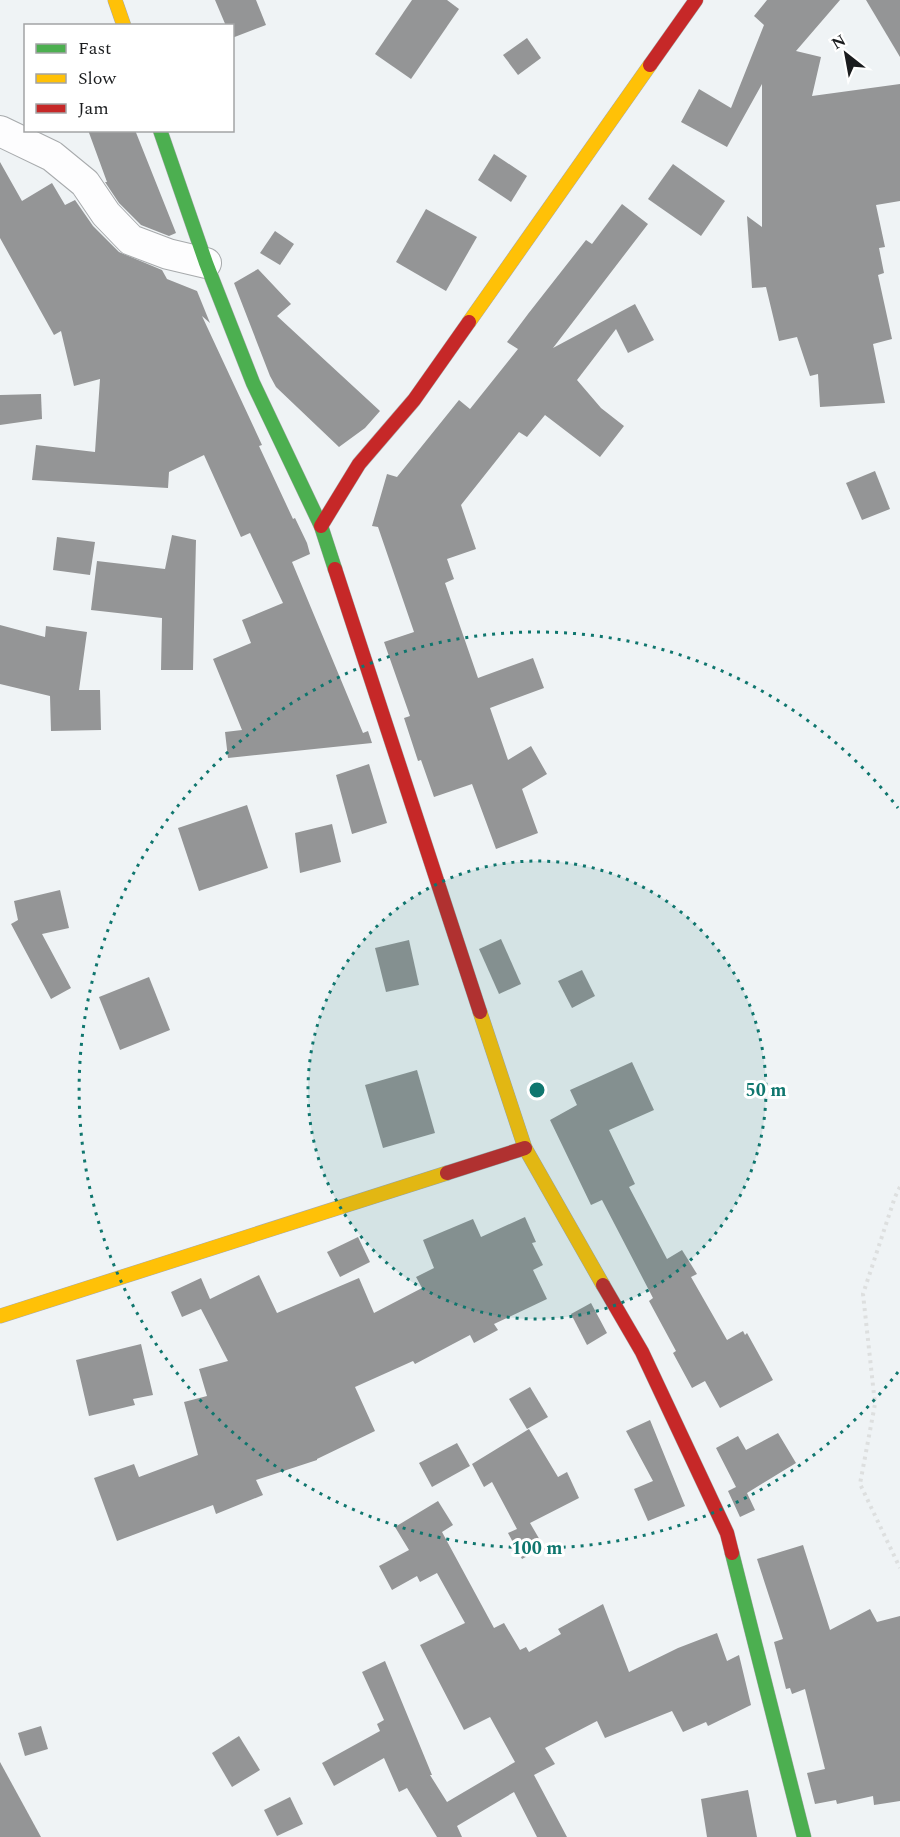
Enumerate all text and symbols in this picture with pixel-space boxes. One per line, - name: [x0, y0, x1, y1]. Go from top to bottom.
- legend: [24, 24, 234, 132]
- north arrow: [816, 24, 876, 84]
- text: N: [827, 28, 851, 56]
- text: Fast: [78, 35, 111, 62]
- text: Slow: [78, 65, 117, 92]
- text: Jam: [78, 95, 109, 122]
- text: 50 m: [746, 1077, 786, 1104]
- centre of rings: [527, 1080, 547, 1100]
- text: 100 m: [511, 1535, 563, 1562]

